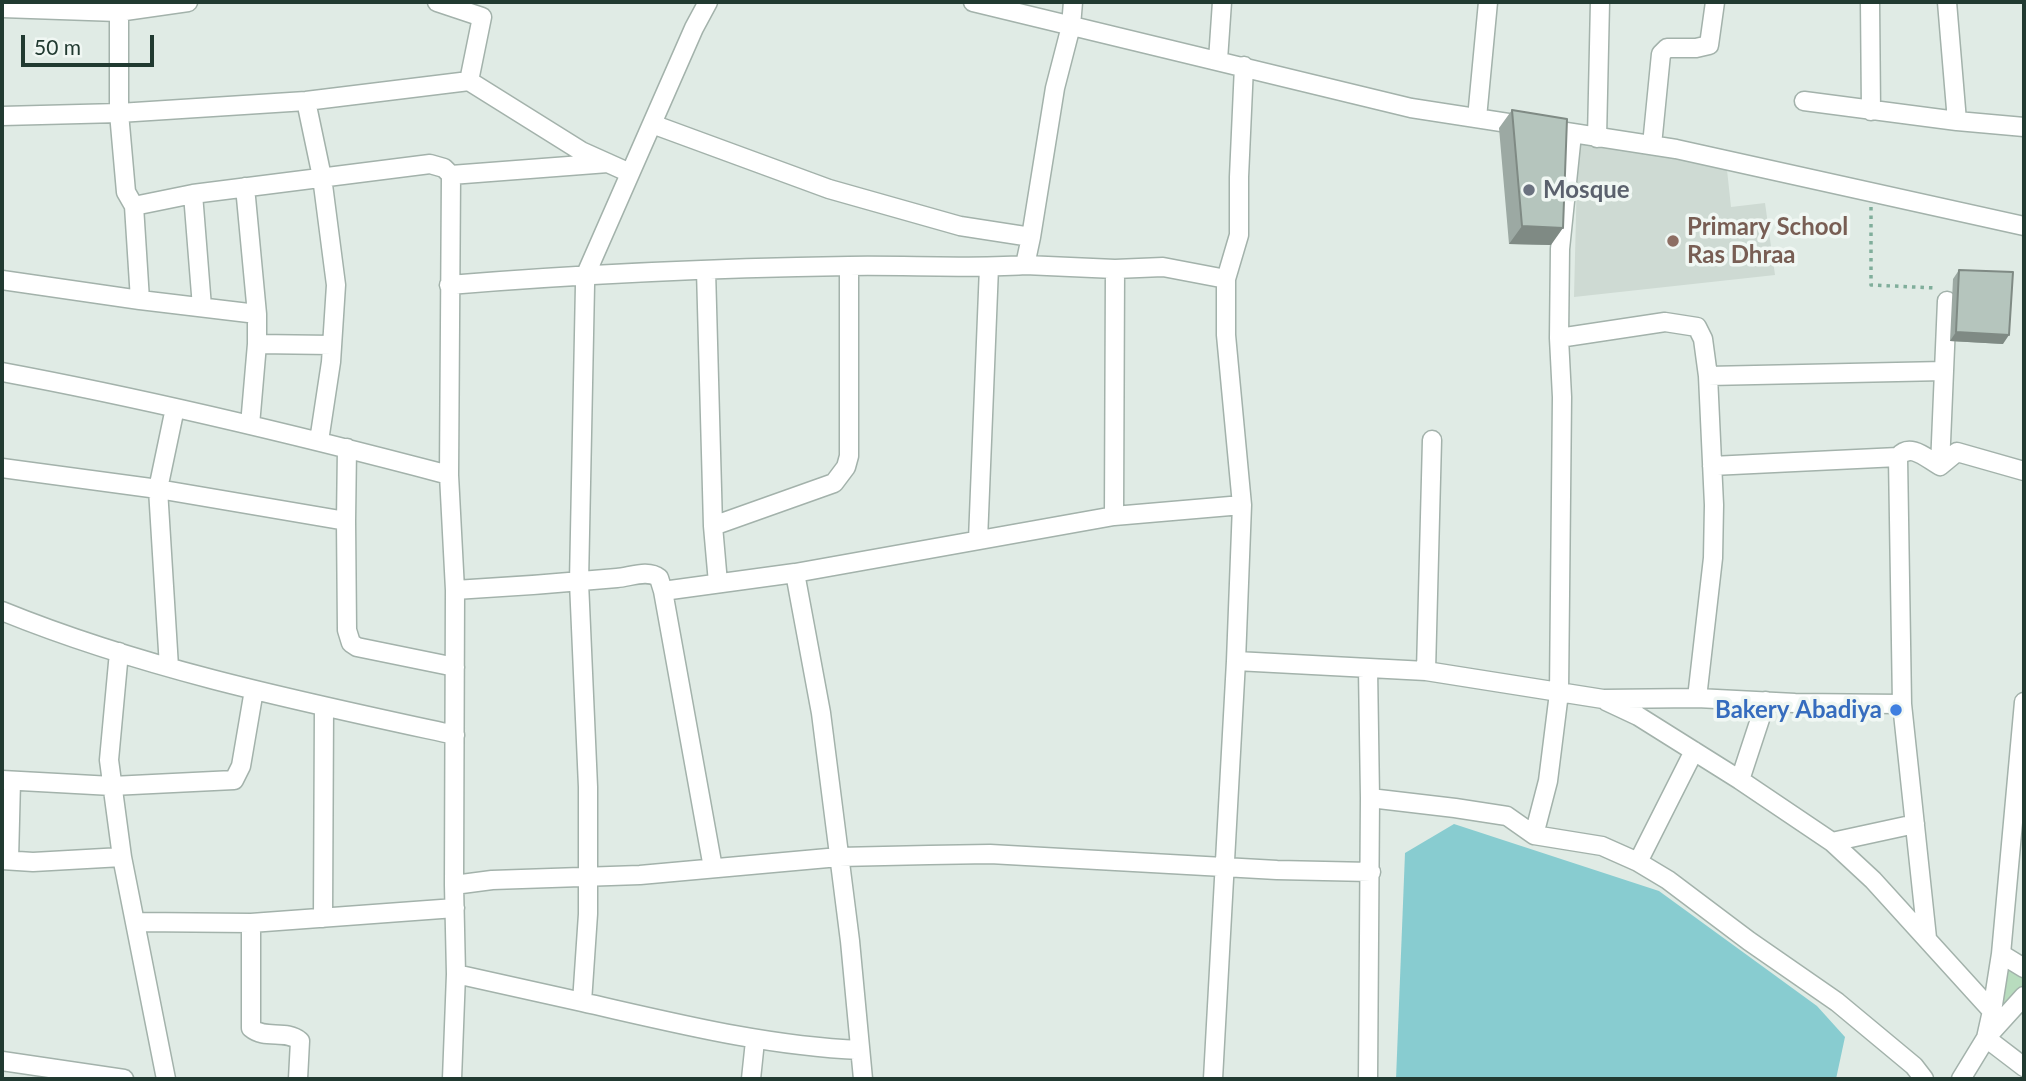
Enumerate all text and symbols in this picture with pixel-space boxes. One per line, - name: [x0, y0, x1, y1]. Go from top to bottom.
- scale bar: [24, 21, 158, 65]
- text: 50 m: [34, 34, 81, 59]
- place label: Mosque: [1543, 176, 1630, 204]
- marker: Mosque: [1521, 182, 1537, 198]
- place label: Primary School Ras Dhraa: [1687, 213, 1848, 269]
- marker: Primary School Ras Dhraa: [1665, 233, 1681, 249]
- place label: Bakery Abadiya: [1715, 696, 1882, 724]
- marker: Bakery Abadiya: [1888, 702, 1904, 718]

